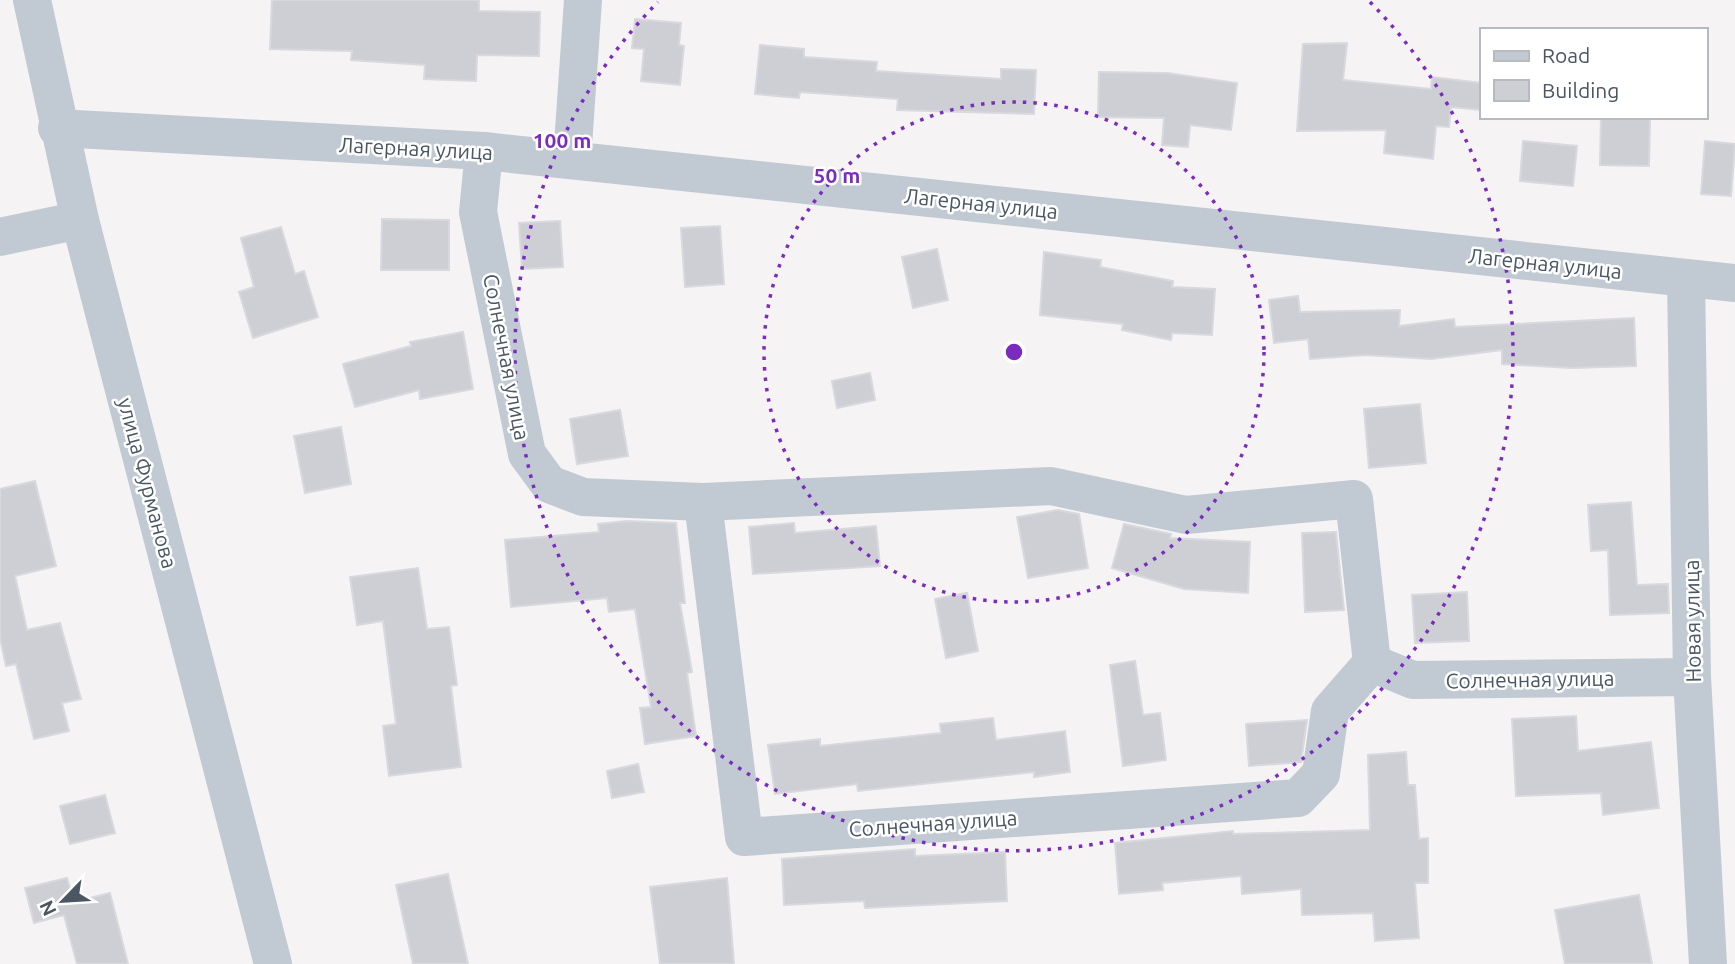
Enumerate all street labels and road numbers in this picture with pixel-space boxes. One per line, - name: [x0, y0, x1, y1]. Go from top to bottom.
- street label: Лагерная улица: [338, 132, 494, 164]
- street label: Лагерная улица: [903, 183, 1059, 223]
- street label: Лагерная улица: [1467, 243, 1623, 283]
- street label: Солнечная улица: [479, 272, 535, 442]
- street label: улица Фурманова: [114, 395, 182, 571]
- street label: Новая улица: [1679, 559, 1705, 683]
- street label: Солнечная улица: [1445, 666, 1615, 692]
- street label: Солнечная улица: [848, 805, 1018, 841]

